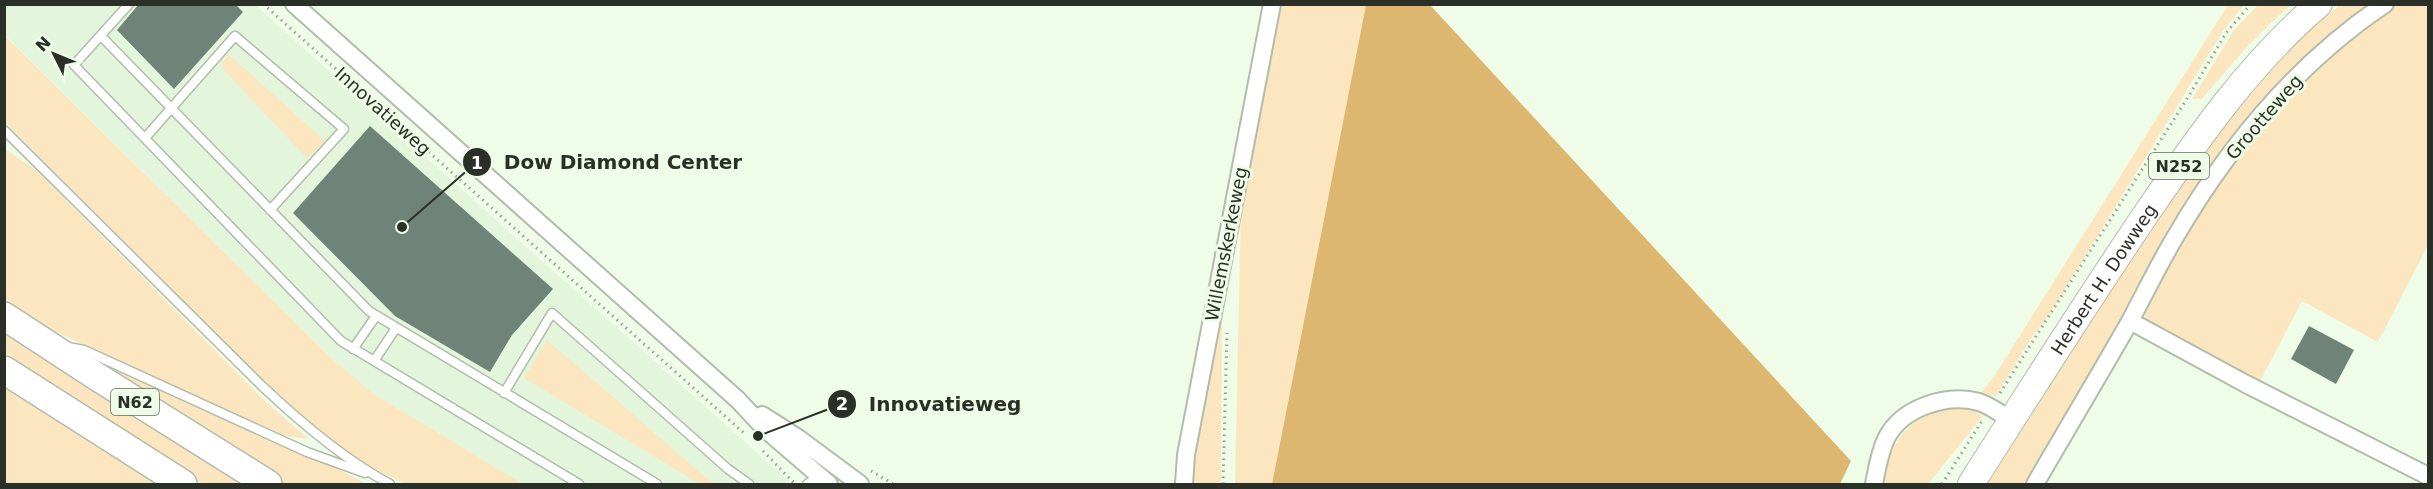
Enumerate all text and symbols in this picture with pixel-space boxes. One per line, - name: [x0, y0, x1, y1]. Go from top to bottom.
- north arrow: [24, 24, 84, 84]
- text: N: [32, 33, 55, 55]
- street label: Innovatieweg: [331, 63, 435, 159]
- street label: Grootteweg: [2222, 70, 2306, 164]
- callout: Dow Diamond Center: [462, 143, 755, 181]
- text: Dow Diamond Center: [504, 150, 742, 174]
- text: 1: [471, 152, 483, 173]
- road number: N252: [2149, 153, 2209, 179]
- street label: Willemskerkeweg: [1201, 165, 1251, 323]
- street label: Herbert H. Dowweg: [2046, 199, 2161, 358]
- callout: Innovatieweg: [827, 385, 1033, 423]
- road number: N62: [111, 389, 159, 415]
- text: Innovatieweg: [869, 392, 1021, 416]
- text: 2: [836, 393, 848, 414]

